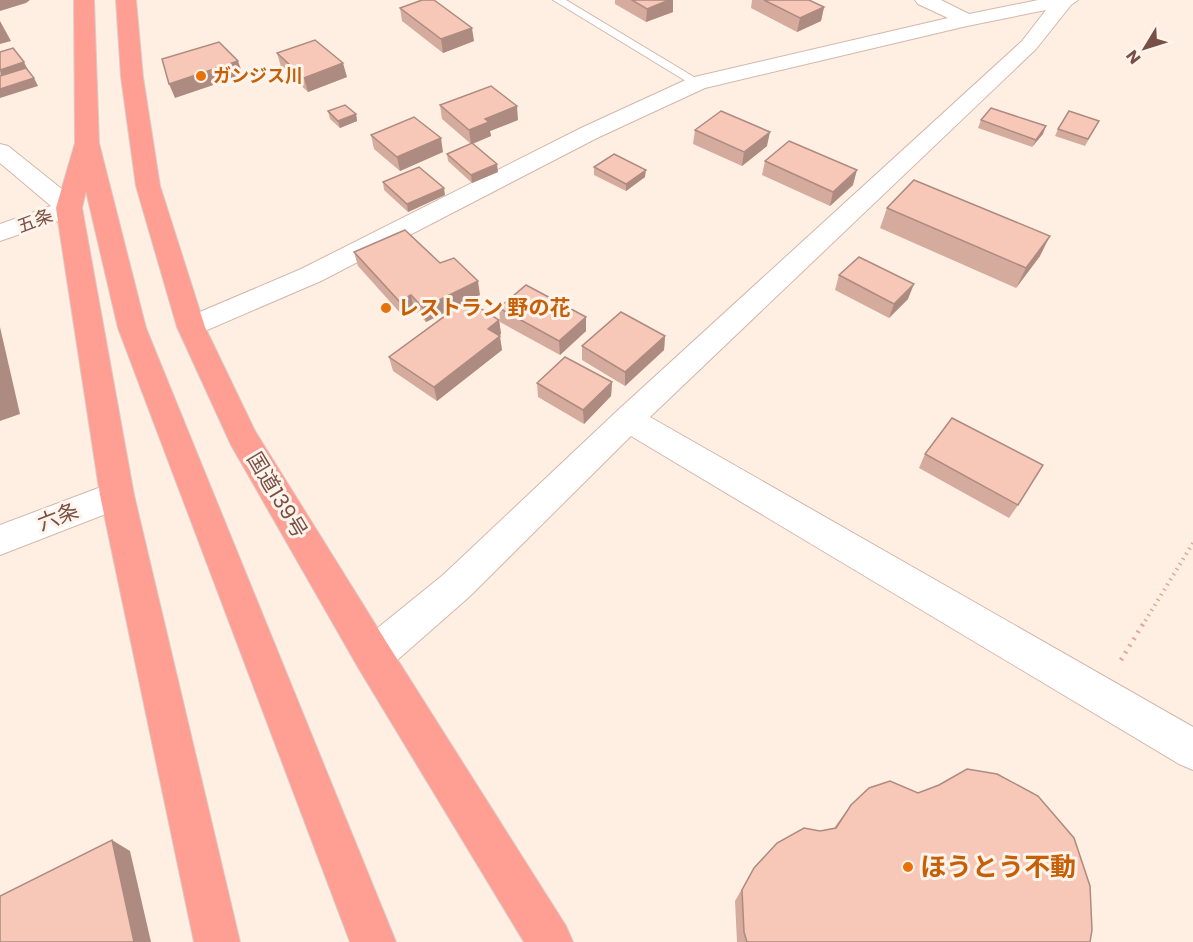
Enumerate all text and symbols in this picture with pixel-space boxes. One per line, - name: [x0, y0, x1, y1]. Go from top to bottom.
- north arrow: [1115, 18, 1175, 78]
- text: N: [1121, 45, 1146, 69]
- place label: ガンジス川: [213, 63, 303, 88]
- marker: ガンジス川: [194, 69, 208, 83]
- street label: 五条: [14, 202, 56, 239]
- place label: レストラン 野の花: [398, 293, 570, 322]
- marker: レストラン 野の花: [379, 301, 393, 315]
- street label: 国道139号: [240, 446, 314, 543]
- street label: 六条: [33, 495, 83, 538]
- place label: ほうとう不動: [920, 849, 1076, 885]
- marker: ほうとう不動: [901, 860, 915, 874]

